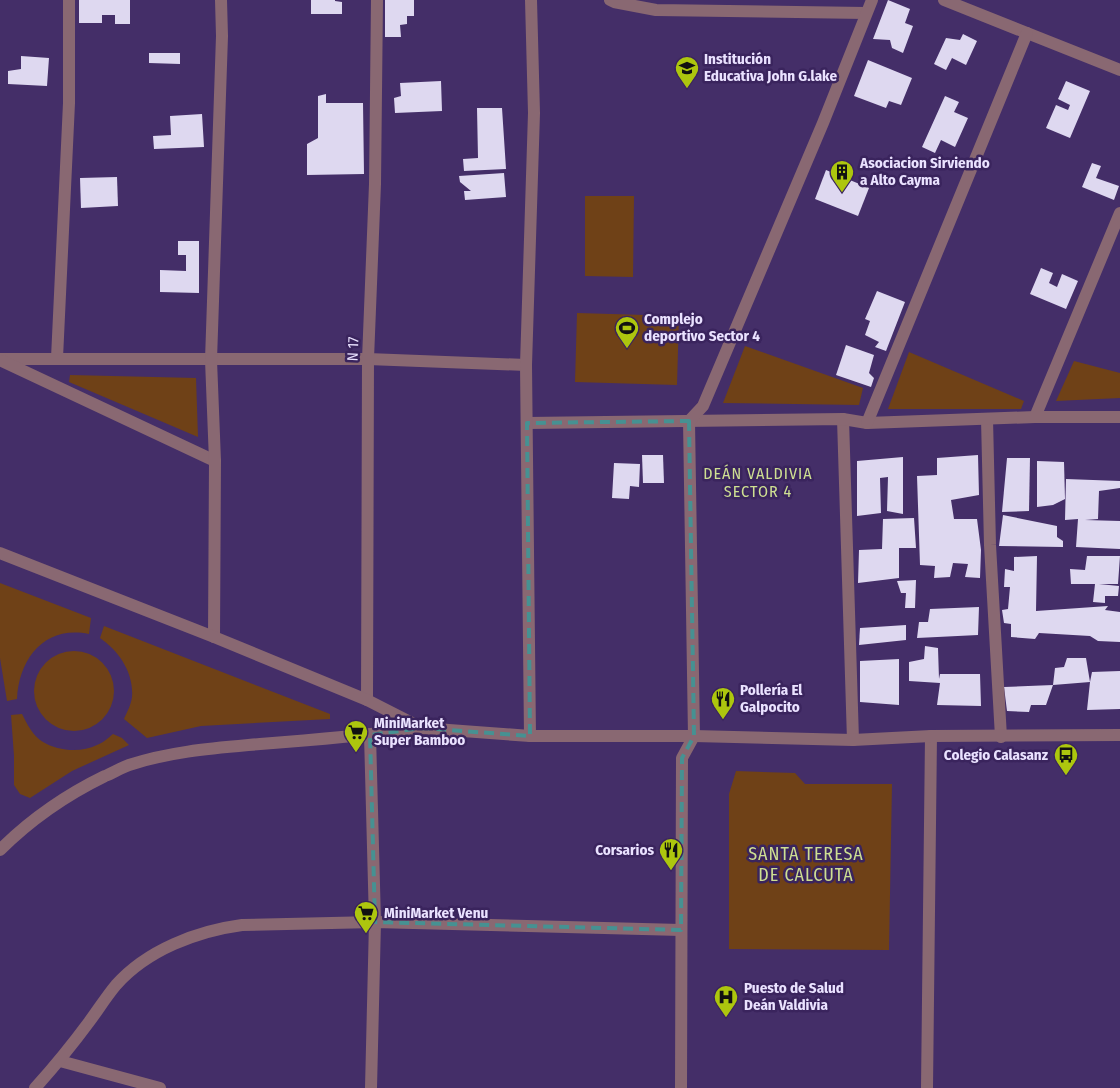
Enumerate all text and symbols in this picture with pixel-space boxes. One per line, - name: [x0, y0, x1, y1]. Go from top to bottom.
- place label: Institución Educativa John G.lake: [704, 50, 838, 85]
- school or university icon: Institución Educativa John G.lake: [674, 55, 700, 89]
- place label: Asociacion Sirviendo a Alto Cayma: [859, 154, 990, 189]
- building icon: Asociacion Sirviendo a Alto Cayma: [829, 159, 855, 193]
- place label: Complejo deportivo Sector 4: [644, 310, 760, 345]
- sports icon: Complejo deportivo Sector 4: [614, 315, 640, 349]
- street label: N 17: [344, 336, 362, 362]
- district label: DEÁN VALDIVIA SECTOR 4: [703, 464, 813, 501]
- place label: Pollería El Galpocito: [740, 681, 803, 716]
- restaurant icon: Pollería El Galpocito: [710, 686, 736, 720]
- place label: MiniMarket Super Bamboo: [374, 714, 465, 749]
- supermarket icon: MiniMarket Super Bamboo: [343, 719, 369, 753]
- bus stop icon: Colegio Calasanz: [1053, 742, 1079, 776]
- place label: Colegio Calasanz: [944, 746, 1049, 764]
- restaurant icon: Corsarios: [658, 837, 684, 871]
- place label: Corsarios: [595, 841, 654, 859]
- district label: SANTA TERESA DE CALCUTA: [748, 843, 864, 886]
- supermarket icon: MiniMarket Venu: [353, 900, 379, 934]
- place label: MiniMarket Venu: [384, 904, 488, 922]
- place label: Puesto de Salud Deán Valdivia: [744, 979, 844, 1014]
- hospital icon: Puesto de Salud Deán Valdivia: [713, 984, 739, 1018]

